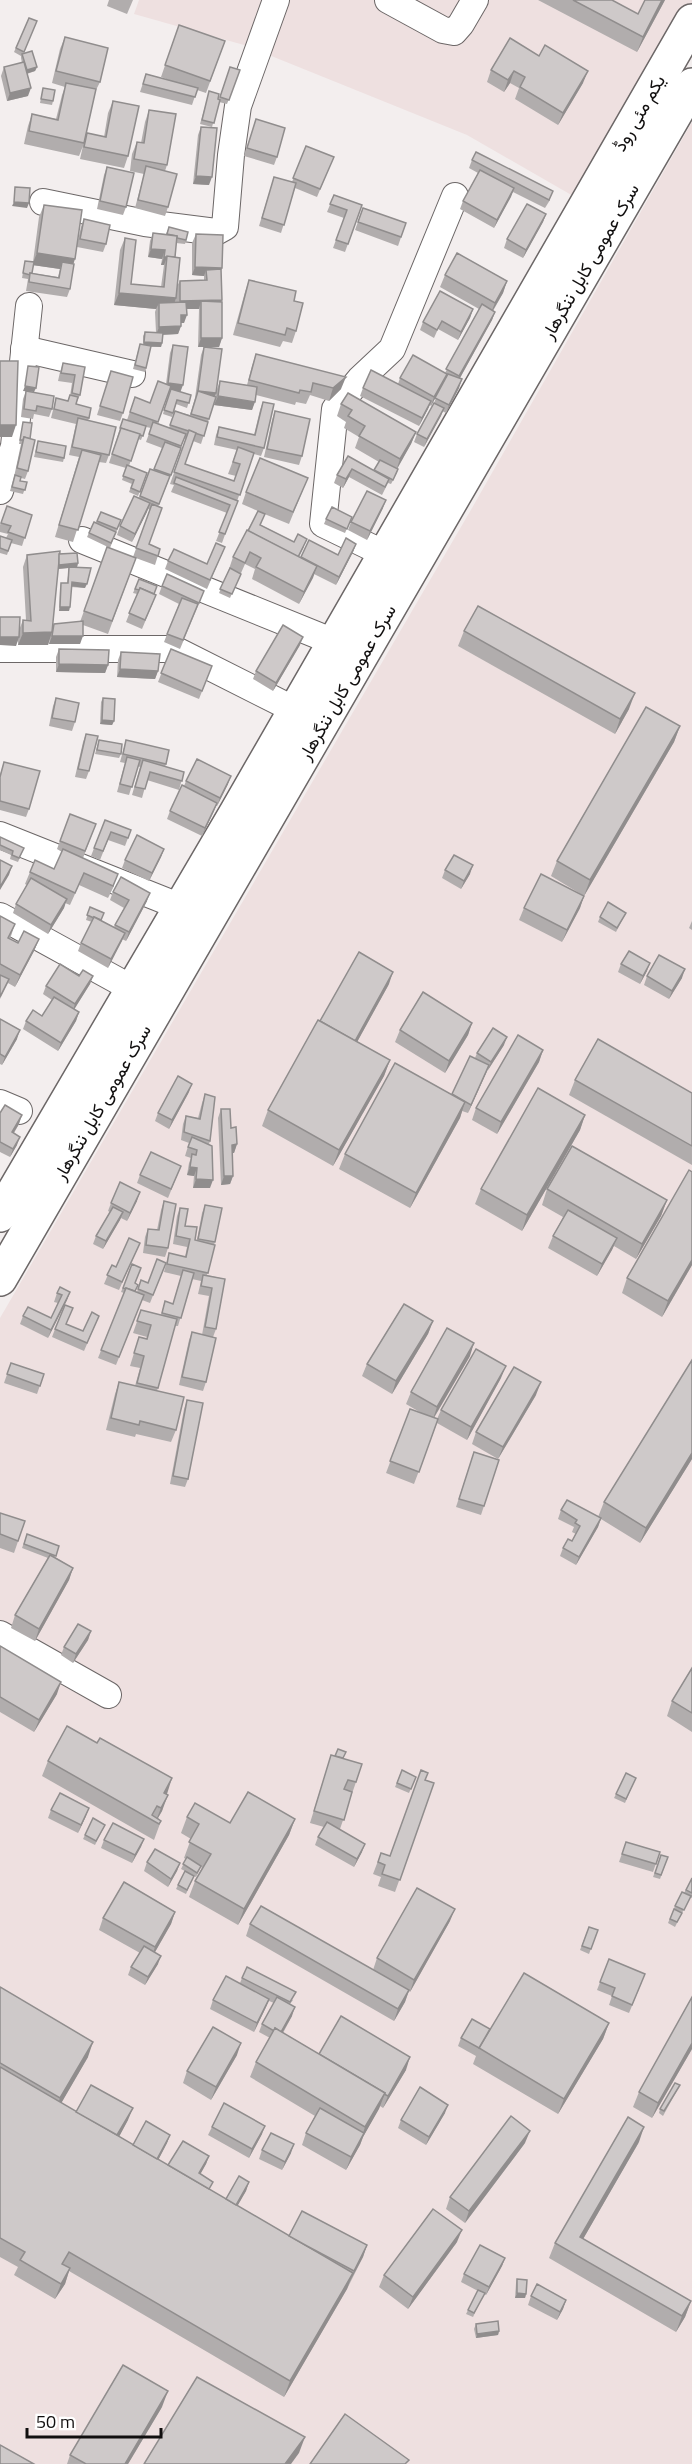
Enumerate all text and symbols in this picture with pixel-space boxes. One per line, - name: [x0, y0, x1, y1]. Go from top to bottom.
- street label: یکم مئی روڈ: [606, 70, 672, 156]
- street label: سرک عمومی کابل ننگرهار: [534, 178, 646, 345]
- street label: سرک عمومی کابل ننگرهار: [291, 599, 403, 766]
- street label: سرک عمومی کابل ننگرهار: [46, 1019, 158, 1186]
- scale bar: [27, 2401, 160, 2439]
- text: 50 m: [36, 2408, 75, 2435]

